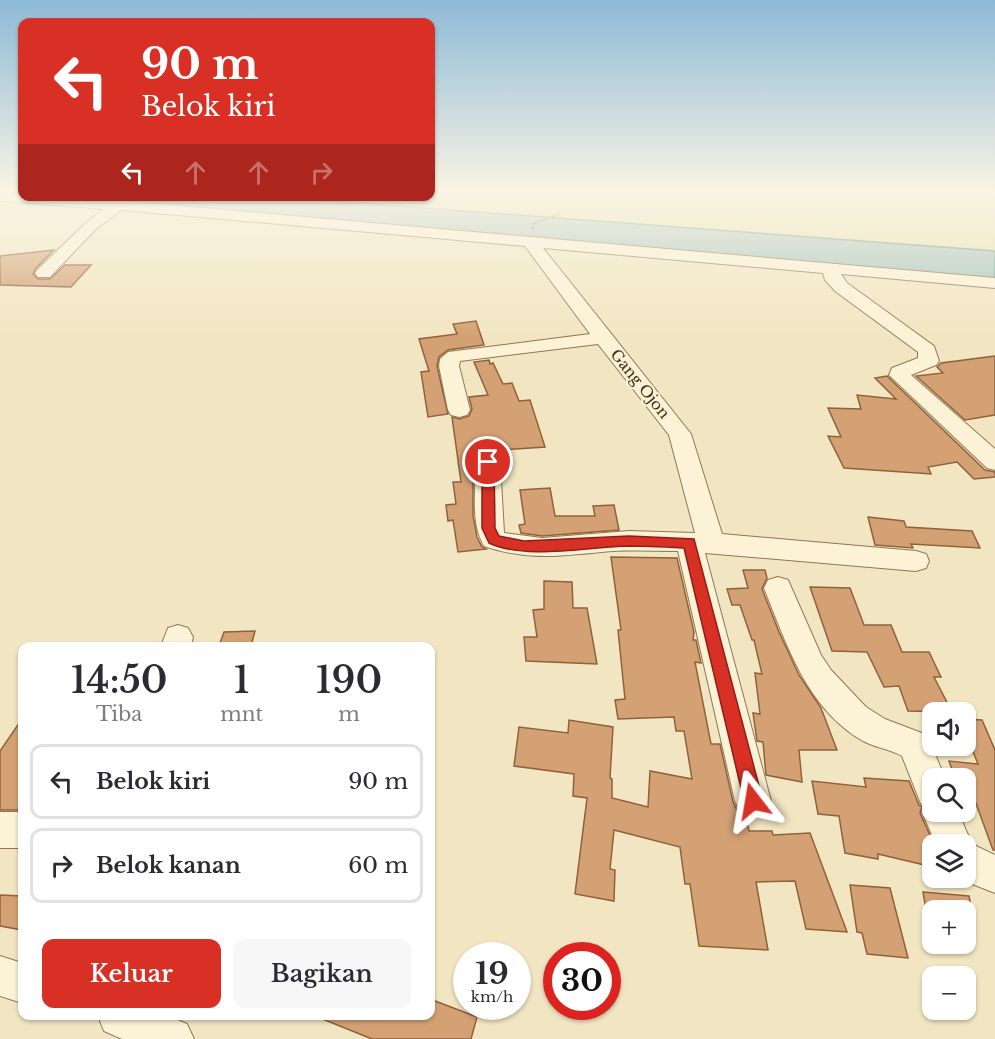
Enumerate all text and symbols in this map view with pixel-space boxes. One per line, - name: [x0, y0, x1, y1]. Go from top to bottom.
- text: 90 m: [141, 38, 259, 90]
- icon: left: [42, 42, 120, 120]
- text: Belok kiri: [141, 90, 276, 123]
- icon: left: [116, 156, 149, 189]
- icon: ahead: [179, 156, 212, 189]
- icon: ahead: [242, 156, 275, 189]
- icon: right: [305, 156, 338, 189]
- street label: Gang Ojon: [607, 345, 674, 422]
- pin: [462, 436, 513, 487]
- icon: arrive: [471, 445, 504, 478]
- text: 14:50: [71, 658, 168, 703]
- text: 1: [234, 658, 250, 703]
- text: 190: [316, 658, 382, 703]
- text: Tiba: [96, 702, 142, 726]
- text: mnt: [220, 702, 263, 726]
- text: m: [338, 702, 360, 726]
- map controls: [922, 702, 976, 1020]
- button: sound: [922, 702, 976, 756]
- icon: left: [45, 765, 78, 798]
- text: Belok kiri: [96, 768, 210, 795]
- text: 90 m: [348, 768, 408, 795]
- button: search: [922, 768, 976, 822]
- position arrow: [721, 769, 785, 833]
- button: layers: [922, 834, 976, 888]
- icon: right: [45, 849, 78, 882]
- text: Belok kanan: [96, 852, 241, 879]
- text: 60 m: [348, 852, 408, 879]
- button: +: [922, 900, 976, 954]
- button: Keluar: [42, 939, 221, 1008]
- button: Bagikan: [233, 939, 411, 1008]
- speed limit sign: 30: [543, 942, 621, 1020]
- text: 19: [475, 955, 509, 992]
- button: −: [922, 966, 976, 1020]
- text: km/h: [471, 987, 513, 1006]

